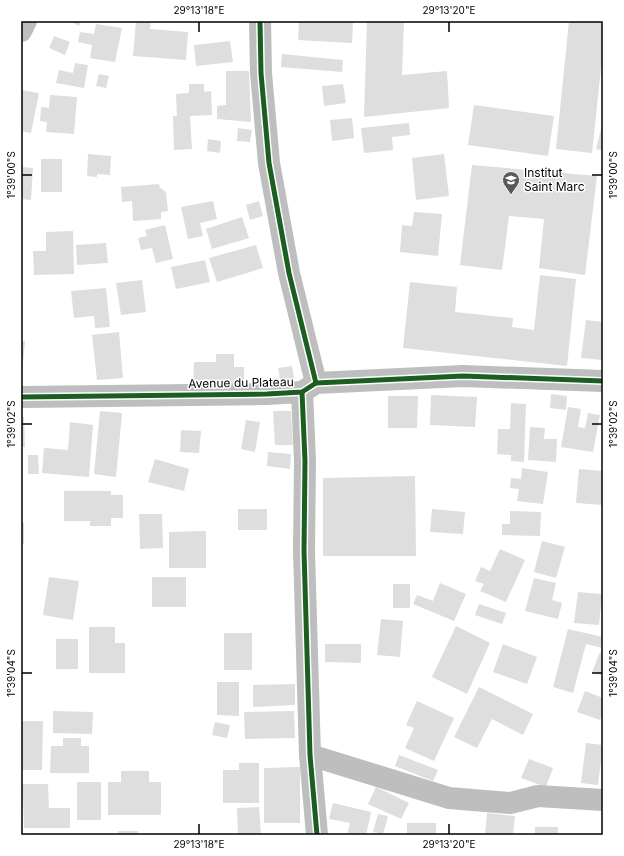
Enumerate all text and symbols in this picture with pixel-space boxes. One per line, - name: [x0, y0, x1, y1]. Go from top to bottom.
- text: 29°13'18"E: [173, 4, 225, 16]
- text: 29°13'20"E: [422, 4, 476, 16]
- text: 1°39'00"S: [5, 151, 17, 199]
- text: 1°39'00"S: [607, 151, 619, 199]
- place label: Institut Saint Marc: [524, 165, 585, 194]
- school or university icon: Institut Saint Marc: [501, 170, 521, 195]
- street label: Avenue du Plateau: [188, 374, 294, 391]
- text: 1°39'02"S: [5, 400, 17, 448]
- text: 1°39'02"S: [607, 400, 619, 448]
- text: 1°39'04"S: [5, 649, 17, 697]
- text: 1°39'04"S: [607, 649, 619, 697]
- text: 29°13'18"E: [173, 838, 225, 850]
- text: 29°13'20"E: [422, 838, 476, 850]

